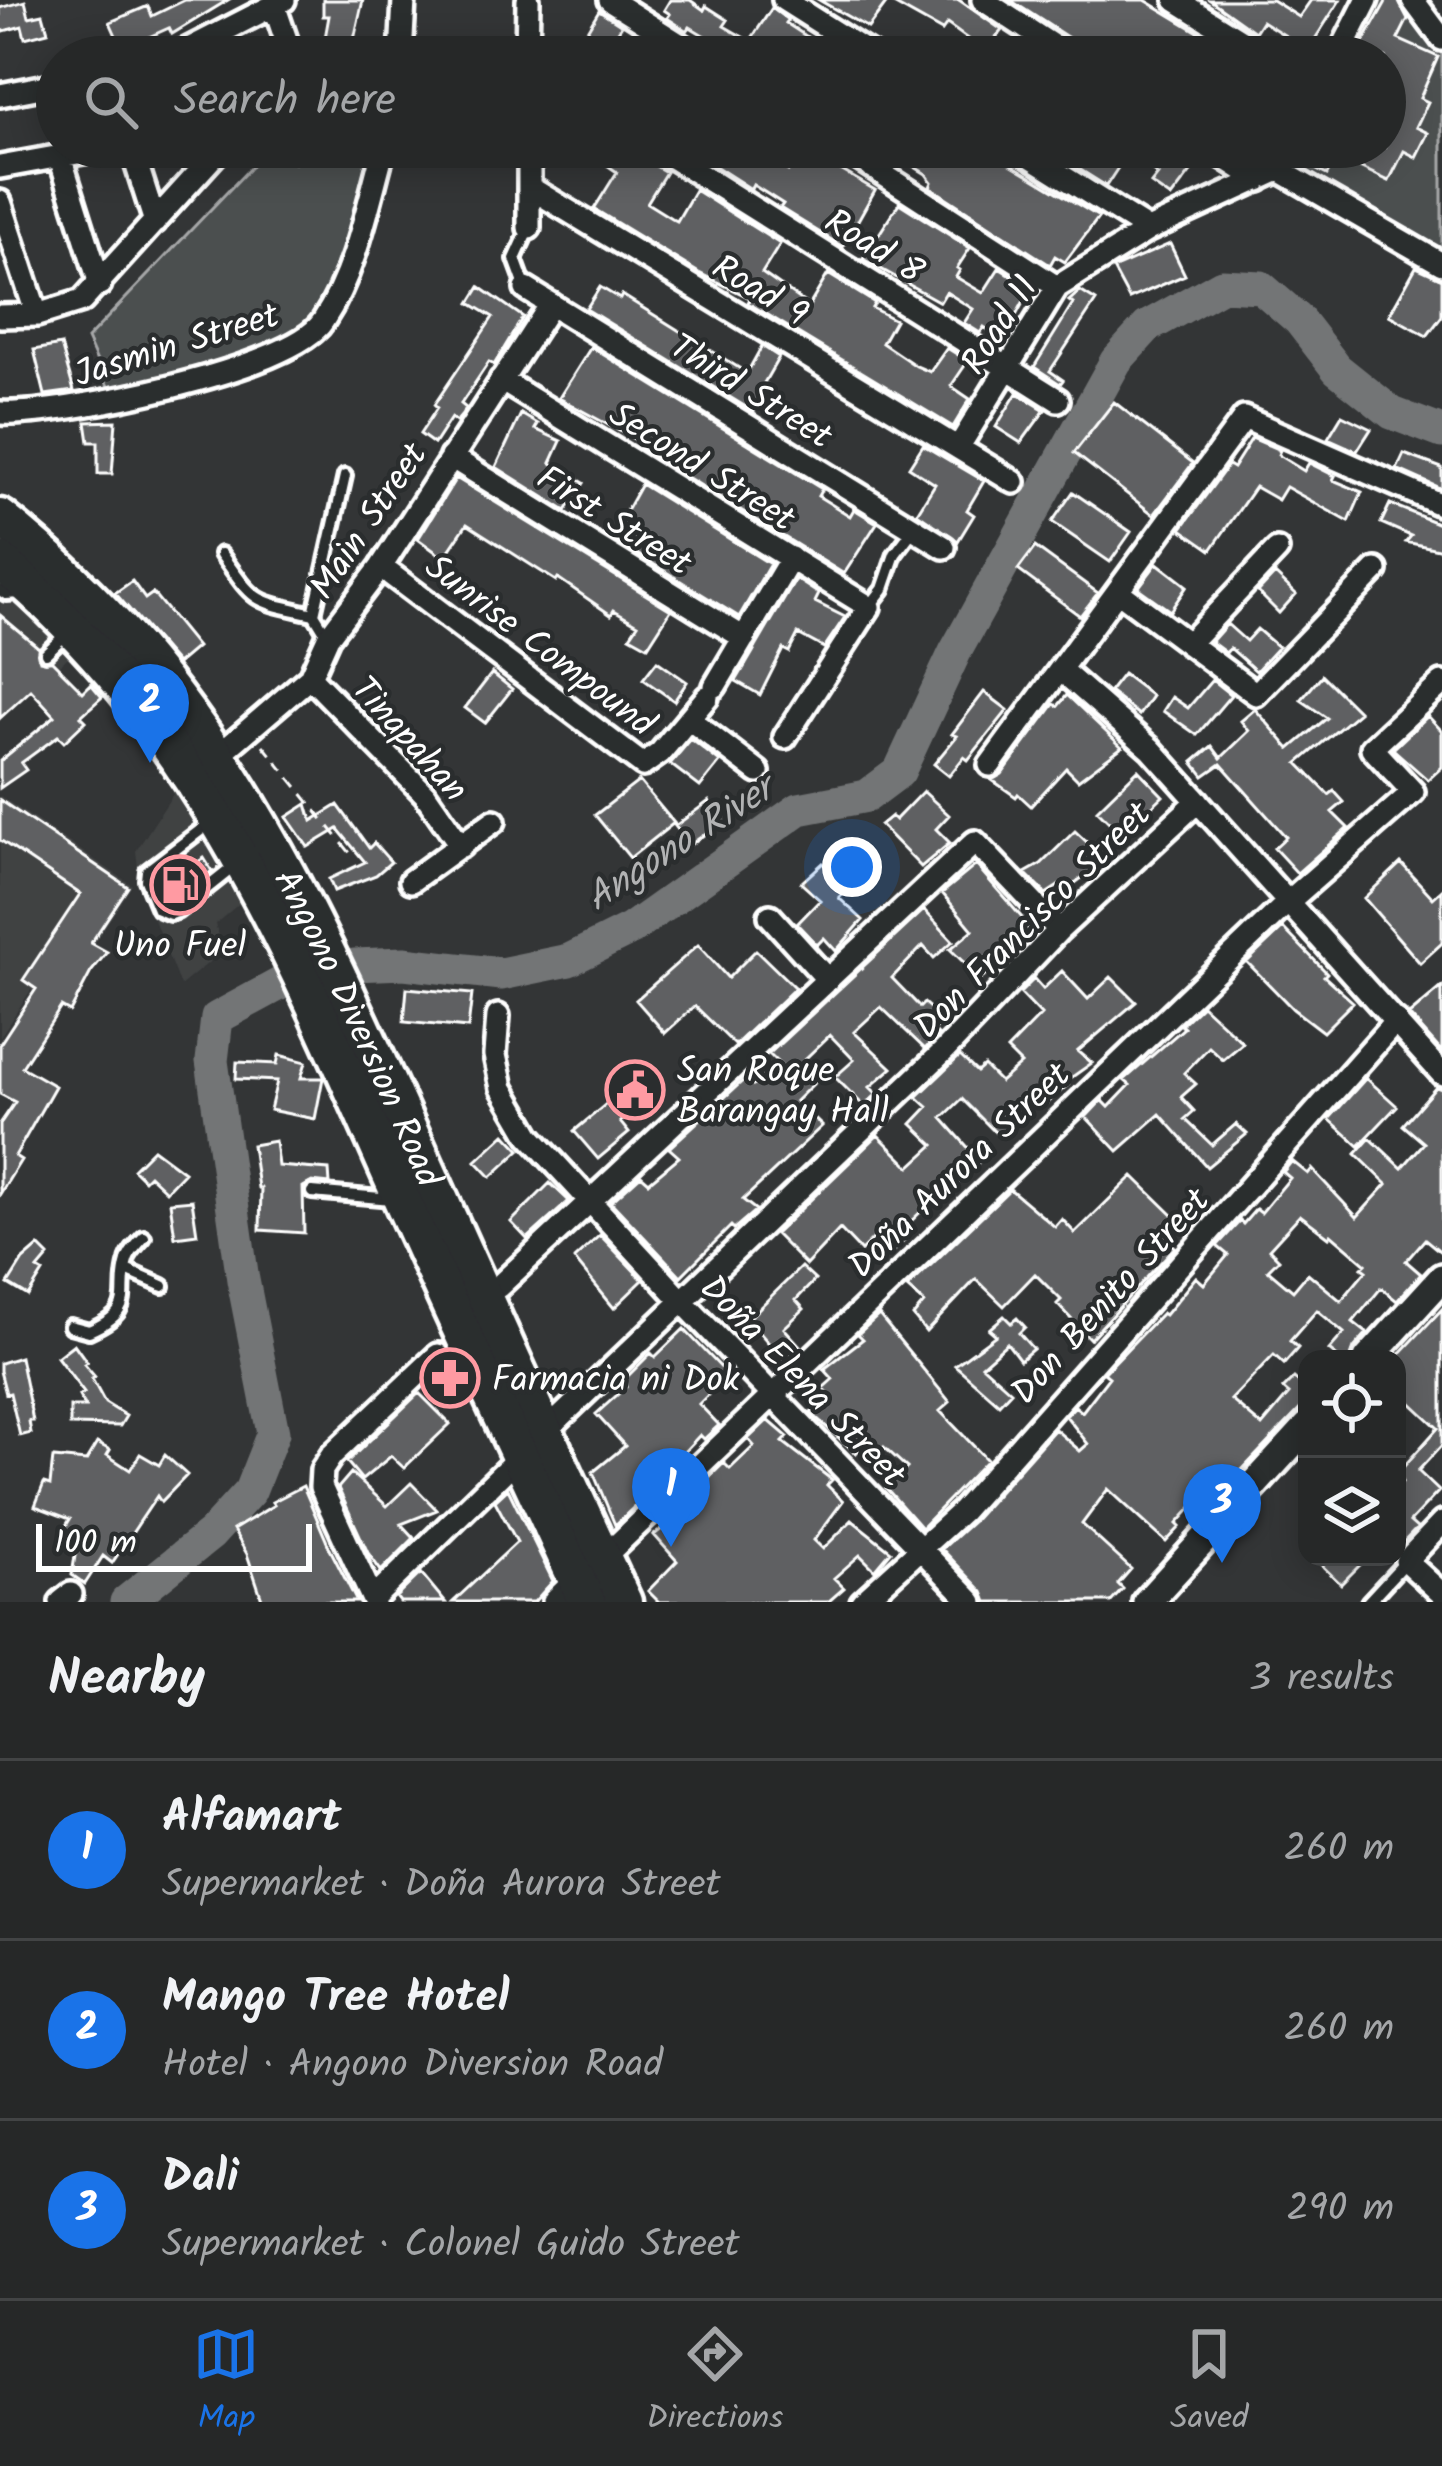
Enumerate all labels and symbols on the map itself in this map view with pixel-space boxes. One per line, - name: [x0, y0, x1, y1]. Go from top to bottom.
- street label: Road 8: [812, 195, 934, 301]
- street label: Road 9: [700, 241, 819, 343]
- street label: Road 11: [947, 265, 1055, 387]
- street label: Jasmin Street: [68, 288, 287, 404]
- street label: Third Street: [658, 320, 844, 466]
- street label: Second Street: [597, 388, 806, 548]
- street label: Main Street: [296, 431, 444, 612]
- street label: First Street: [524, 452, 703, 593]
- street label: Sunrise Compound: [411, 541, 667, 753]
- pin: 2: [111, 664, 189, 763]
- street label: Tinapahan: [336, 664, 481, 816]
- water label: Angono River: [574, 757, 793, 930]
- street label: Don Francisco Street: [901, 788, 1167, 1054]
- your location: [822, 837, 882, 897]
- fuel station icon: Uno Fuel: [149, 854, 211, 916]
- street label: Angono Diversion Road: [257, 859, 456, 1198]
- place label: Uno Fuel: [114, 919, 246, 976]
- place label: San Roque Barangay Hall: [677, 1044, 889, 1142]
- street label: Doña Aurora Street: [836, 1049, 1086, 1293]
- public building icon: San Roque Barangay Hall: [604, 1059, 666, 1121]
- street label: Don Benito Street: [998, 1175, 1226, 1419]
- street label: Doña Elena Street: [684, 1263, 919, 1503]
- pharmacy icon: Farmacia ni Dok: [419, 1347, 481, 1409]
- place label: Farmacia ni Dok: [492, 1353, 741, 1410]
- pin: 1: [632, 1448, 710, 1547]
- pin: 3: [1183, 1464, 1261, 1563]
- scale bar: [36, 1518, 312, 1571]

